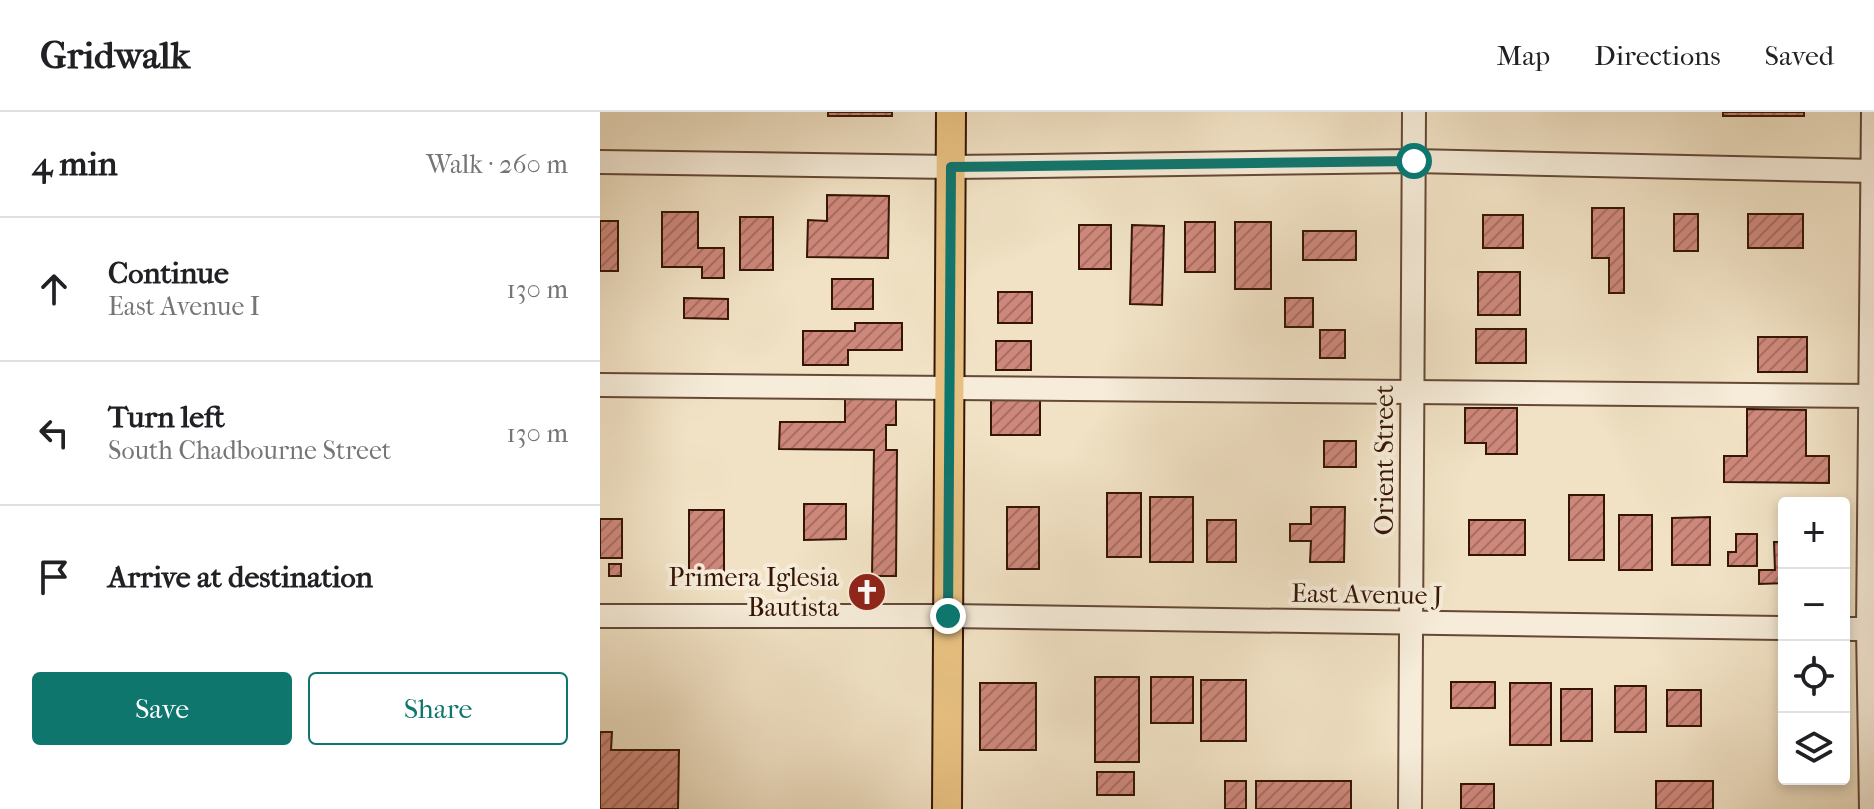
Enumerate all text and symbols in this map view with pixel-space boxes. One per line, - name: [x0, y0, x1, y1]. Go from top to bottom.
- text: Gridwalk: [40, 33, 190, 78]
- text: Map: [1497, 39, 1550, 72]
- text: Directions: [1594, 39, 1721, 72]
- text: Saved: [1765, 39, 1834, 72]
- route start: [1396, 143, 1432, 179]
- text: 4 min: [32, 144, 117, 184]
- text: Walk · 260 m: [426, 149, 568, 180]
- text: Continue: [108, 256, 229, 291]
- icon: ahead: [32, 267, 76, 311]
- text: 130 m: [507, 274, 568, 305]
- text: East Avenue I: [108, 291, 260, 322]
- street label: Orient Street: [1369, 384, 1400, 535]
- text: Turn left: [108, 400, 225, 435]
- icon: left: [32, 411, 76, 455]
- text: 130 m: [507, 418, 568, 449]
- text: South Chadbourne Street: [108, 435, 391, 466]
- map controls: [1778, 497, 1850, 785]
- button: +: [1778, 497, 1850, 569]
- icon: arrive: [32, 555, 76, 599]
- text: Arrive at destination: [108, 560, 373, 595]
- place label: Primera Iglesia Bautista: [669, 562, 840, 623]
- button: −: [1778, 569, 1850, 641]
- church icon: Primera Iglesia Bautista: [846, 571, 888, 613]
- street label: East Avenue J: [1291, 578, 1443, 611]
- route end: [930, 598, 966, 634]
- button: locate: [1778, 641, 1850, 713]
- button: Save: [32, 672, 292, 745]
- button: Share: [308, 672, 568, 745]
- button: layers: [1778, 713, 1850, 785]

